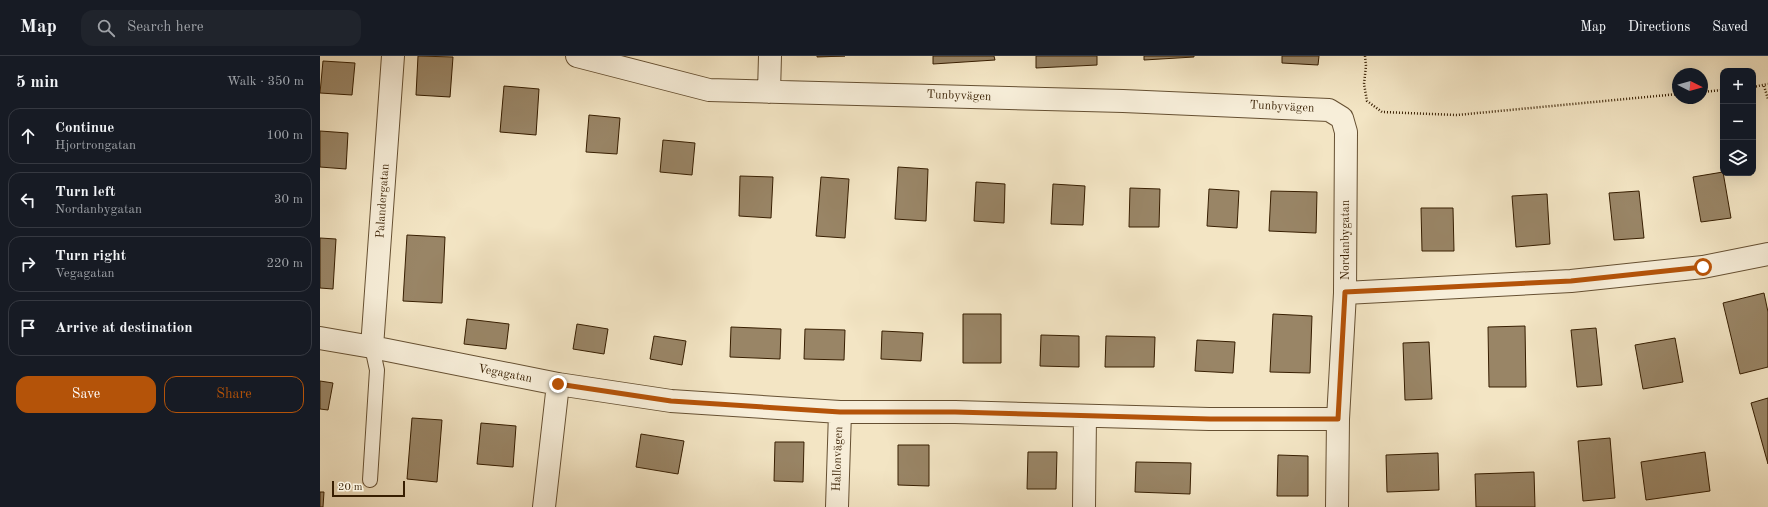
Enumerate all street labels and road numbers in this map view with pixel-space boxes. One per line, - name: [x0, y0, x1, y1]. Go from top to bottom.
- street label: Tunbyvägen: [926, 89, 992, 103]
- street label: Tunbyvägen: [1249, 99, 1315, 115]
- street label: Palandergatan: [374, 163, 392, 239]
- street label: Nordanbygatan: [1340, 199, 1352, 280]
- street label: Vegagatan: [477, 363, 534, 385]
- street label: Hallonvägen: [831, 426, 845, 492]

